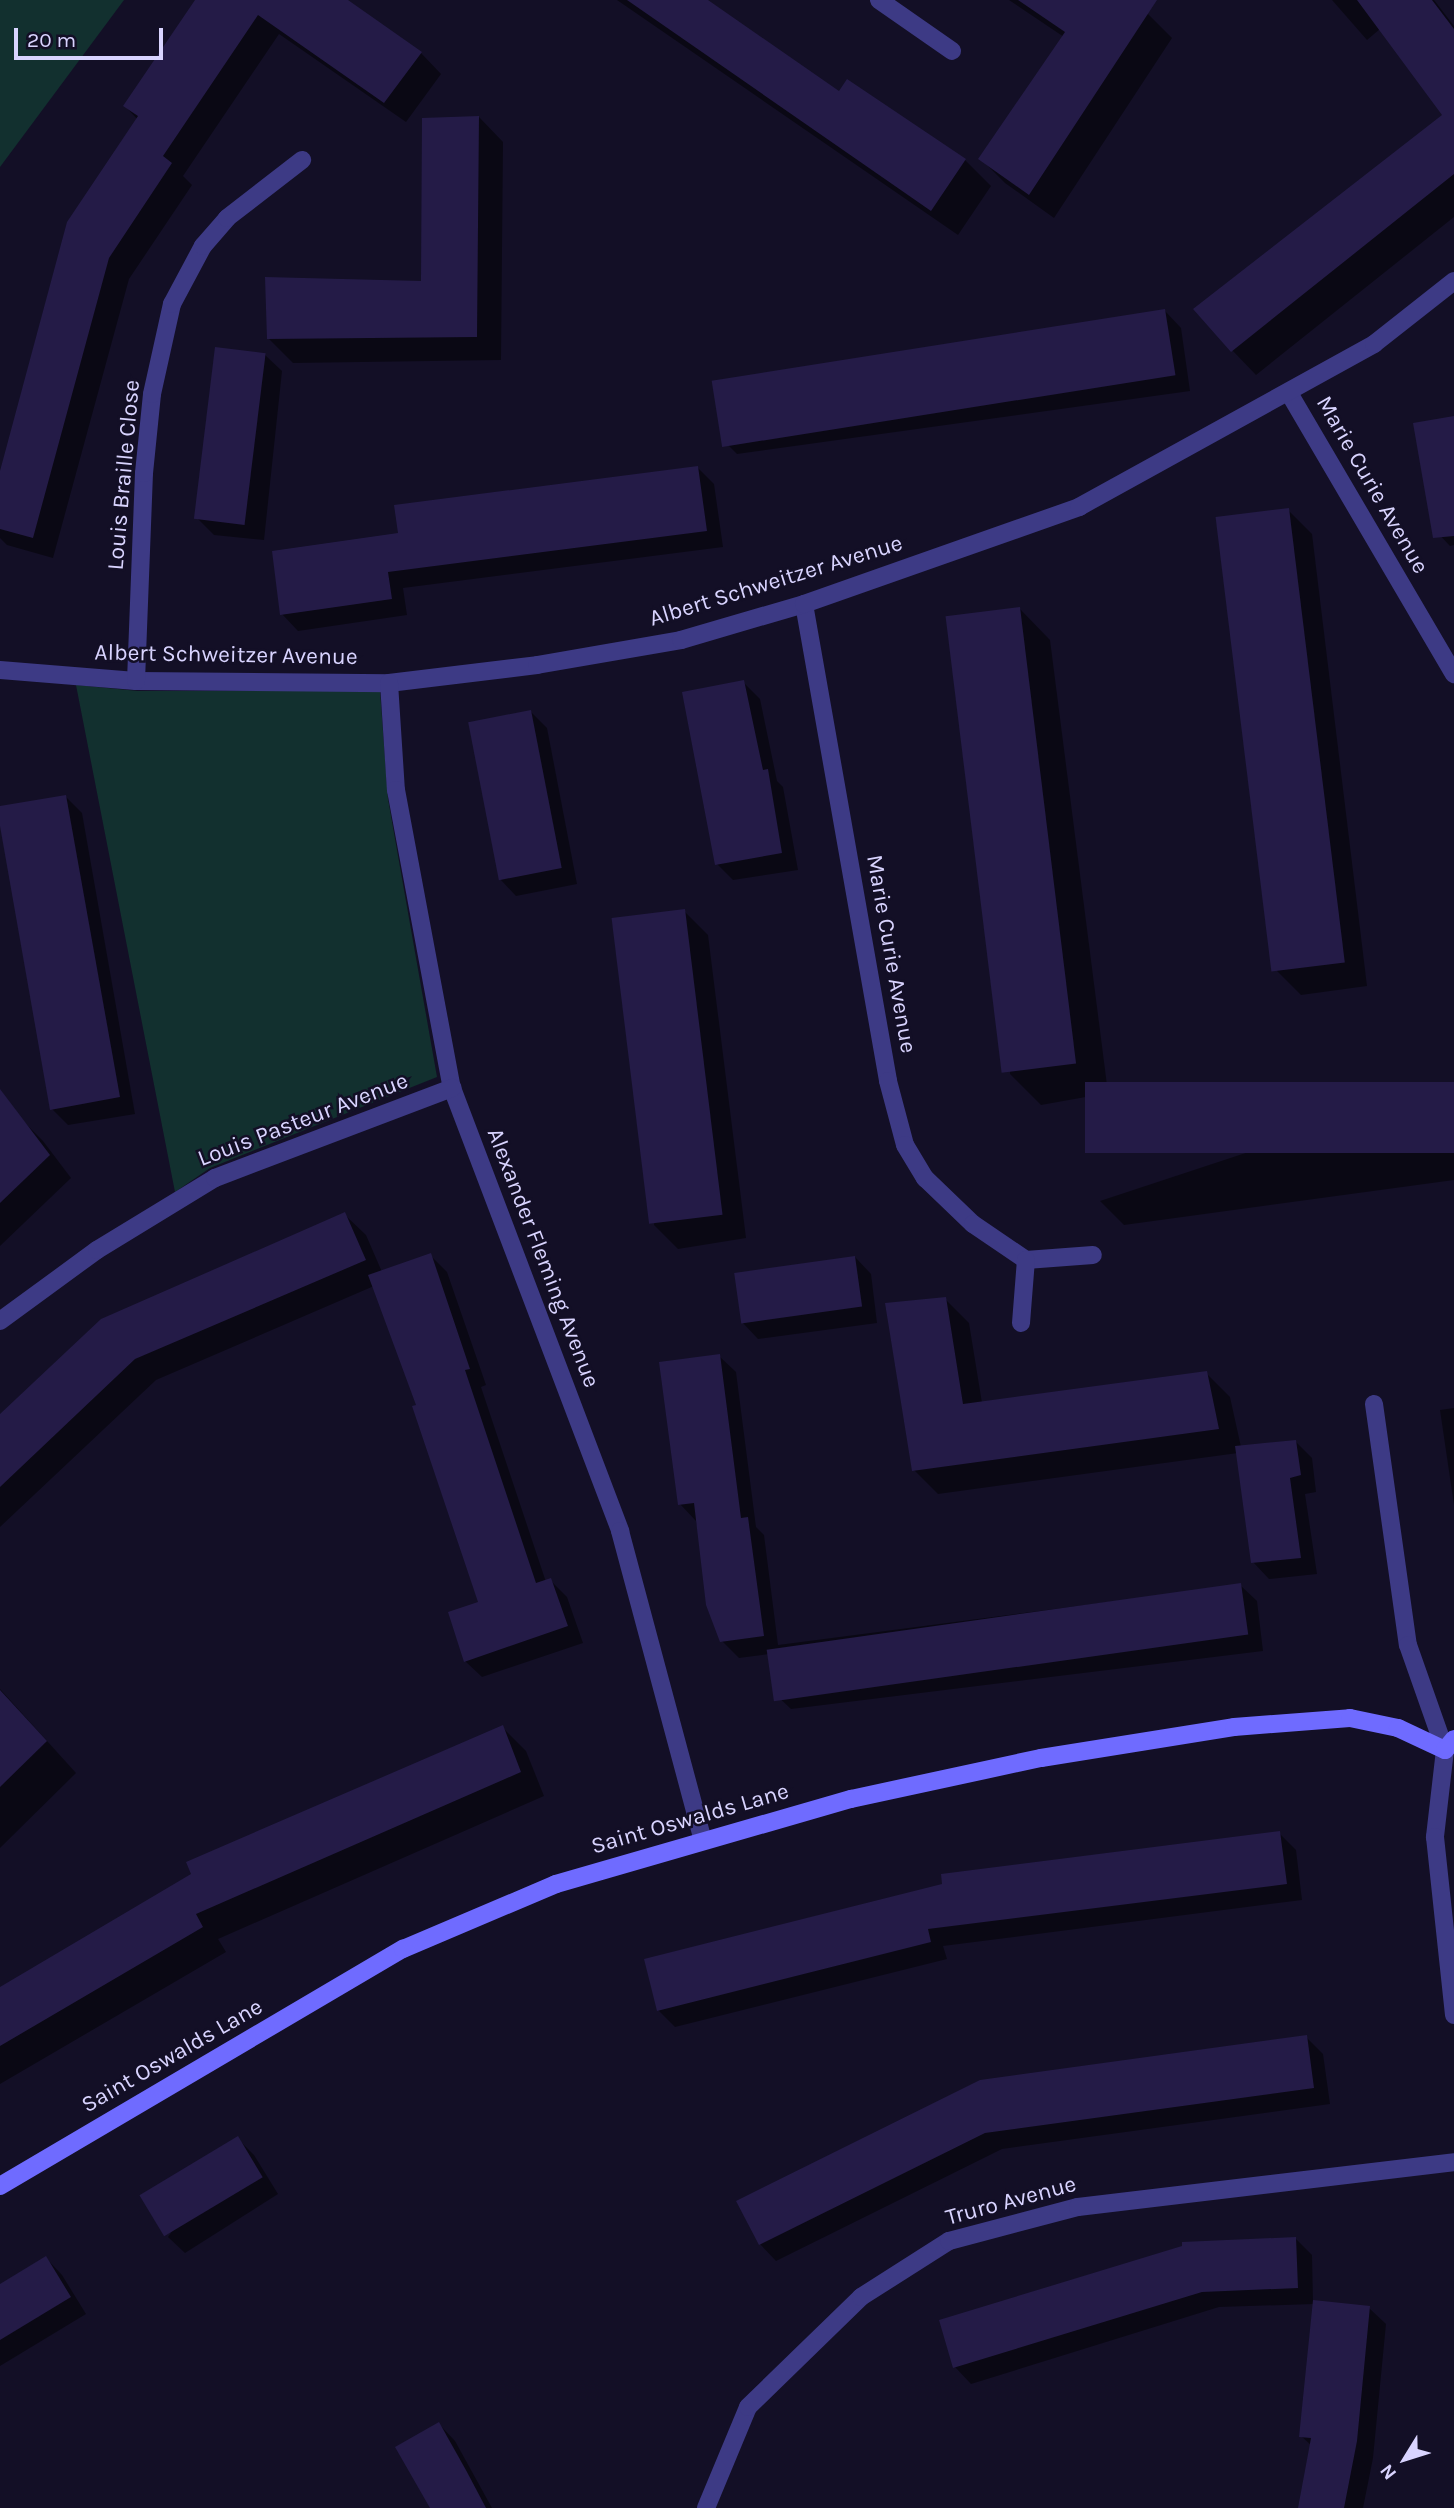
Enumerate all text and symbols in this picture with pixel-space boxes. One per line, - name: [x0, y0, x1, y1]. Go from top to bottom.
- scale bar: [18, 14, 166, 58]
- text: 20 m: [27, 28, 76, 52]
- street label: Louis Braille Close: [102, 379, 146, 571]
- street label: Marie Curie Avenue: [1310, 391, 1434, 579]
- street label: Albert Schweitzer Avenue: [646, 529, 906, 633]
- street label: Albert Schweitzer Avenue: [94, 639, 358, 671]
- street label: Marie Curie Avenue: [860, 853, 922, 1055]
- street label: Louis Pasteur Avenue: [194, 1067, 412, 1173]
- street label: Alexander Fleming Avenue: [481, 1124, 605, 1392]
- street label: Saint Oswalds Lane: [588, 1778, 792, 1860]
- street label: Saint Oswalds Lane: [77, 1993, 267, 2119]
- street label: Truro Avenue: [943, 2170, 1079, 2232]
- north arrow: [1370, 2424, 1440, 2494]
- text: N: [1376, 2460, 1401, 2484]

